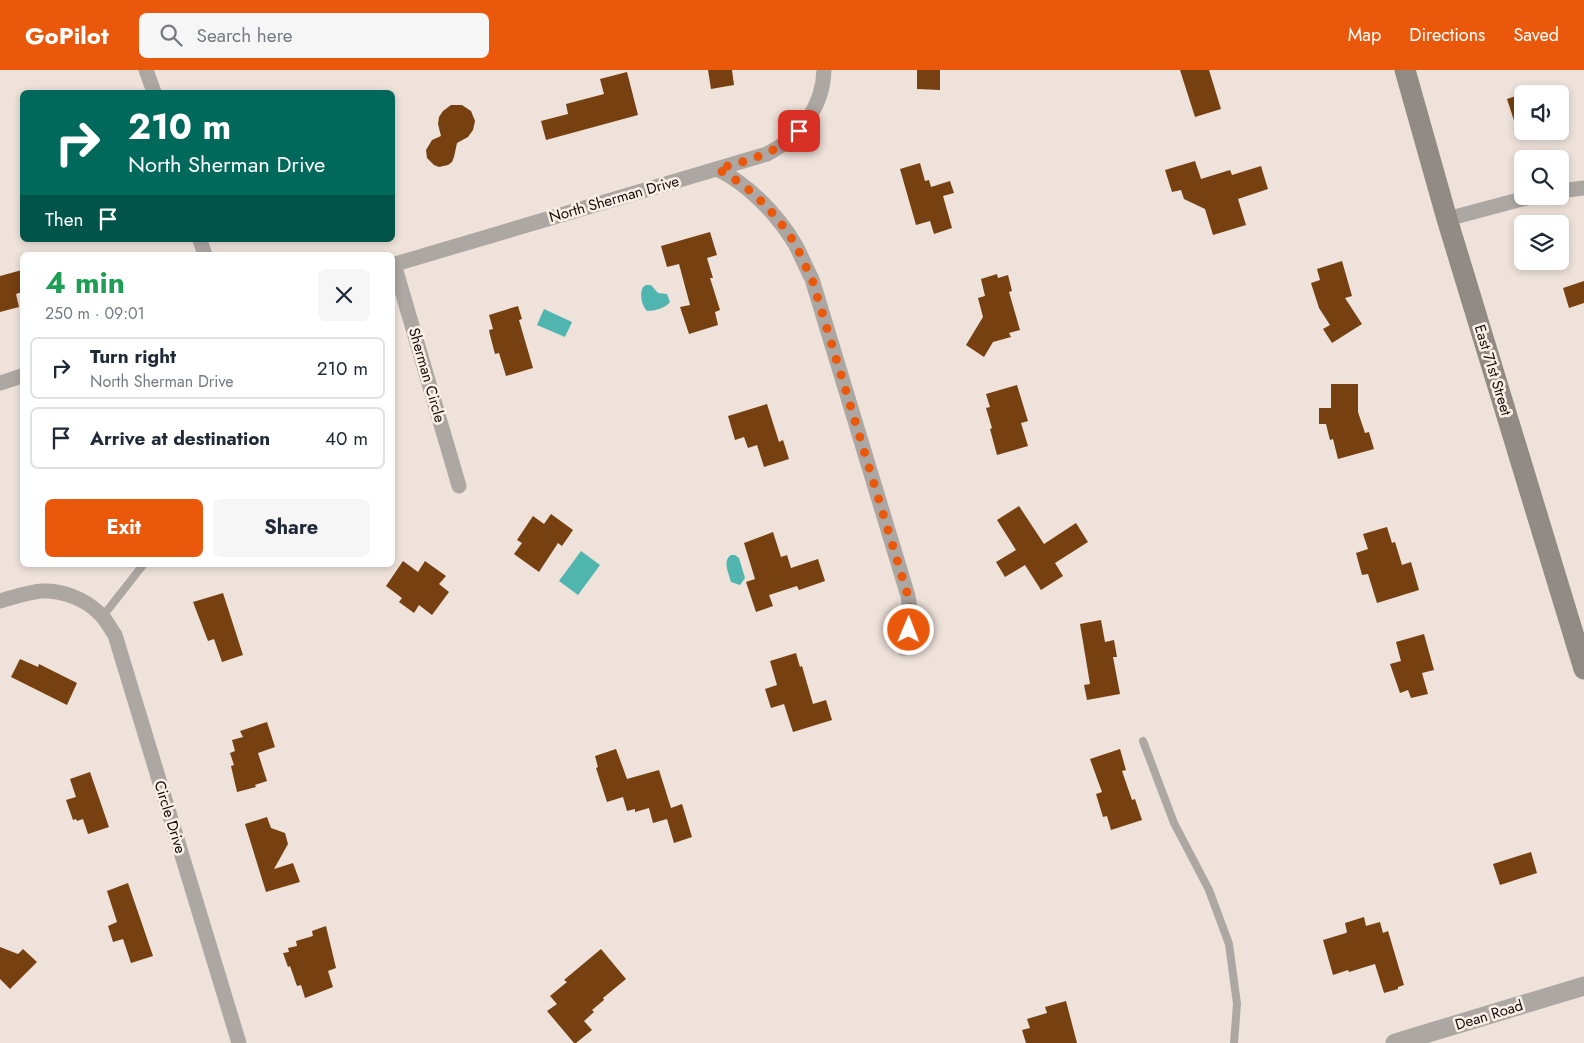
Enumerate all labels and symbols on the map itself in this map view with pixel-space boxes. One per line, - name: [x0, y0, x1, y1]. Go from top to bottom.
- pin: [778, 110, 820, 152]
- street label: North Sherman Drive: [546, 170, 682, 228]
- street label: East 71st Street: [1469, 322, 1517, 419]
- street label: Sherman Circle: [403, 325, 451, 425]
- position arrow: [882, 603, 934, 655]
- street label: Circle Drive: [148, 778, 192, 856]
- street label: Dean Road: [1452, 994, 1526, 1036]

